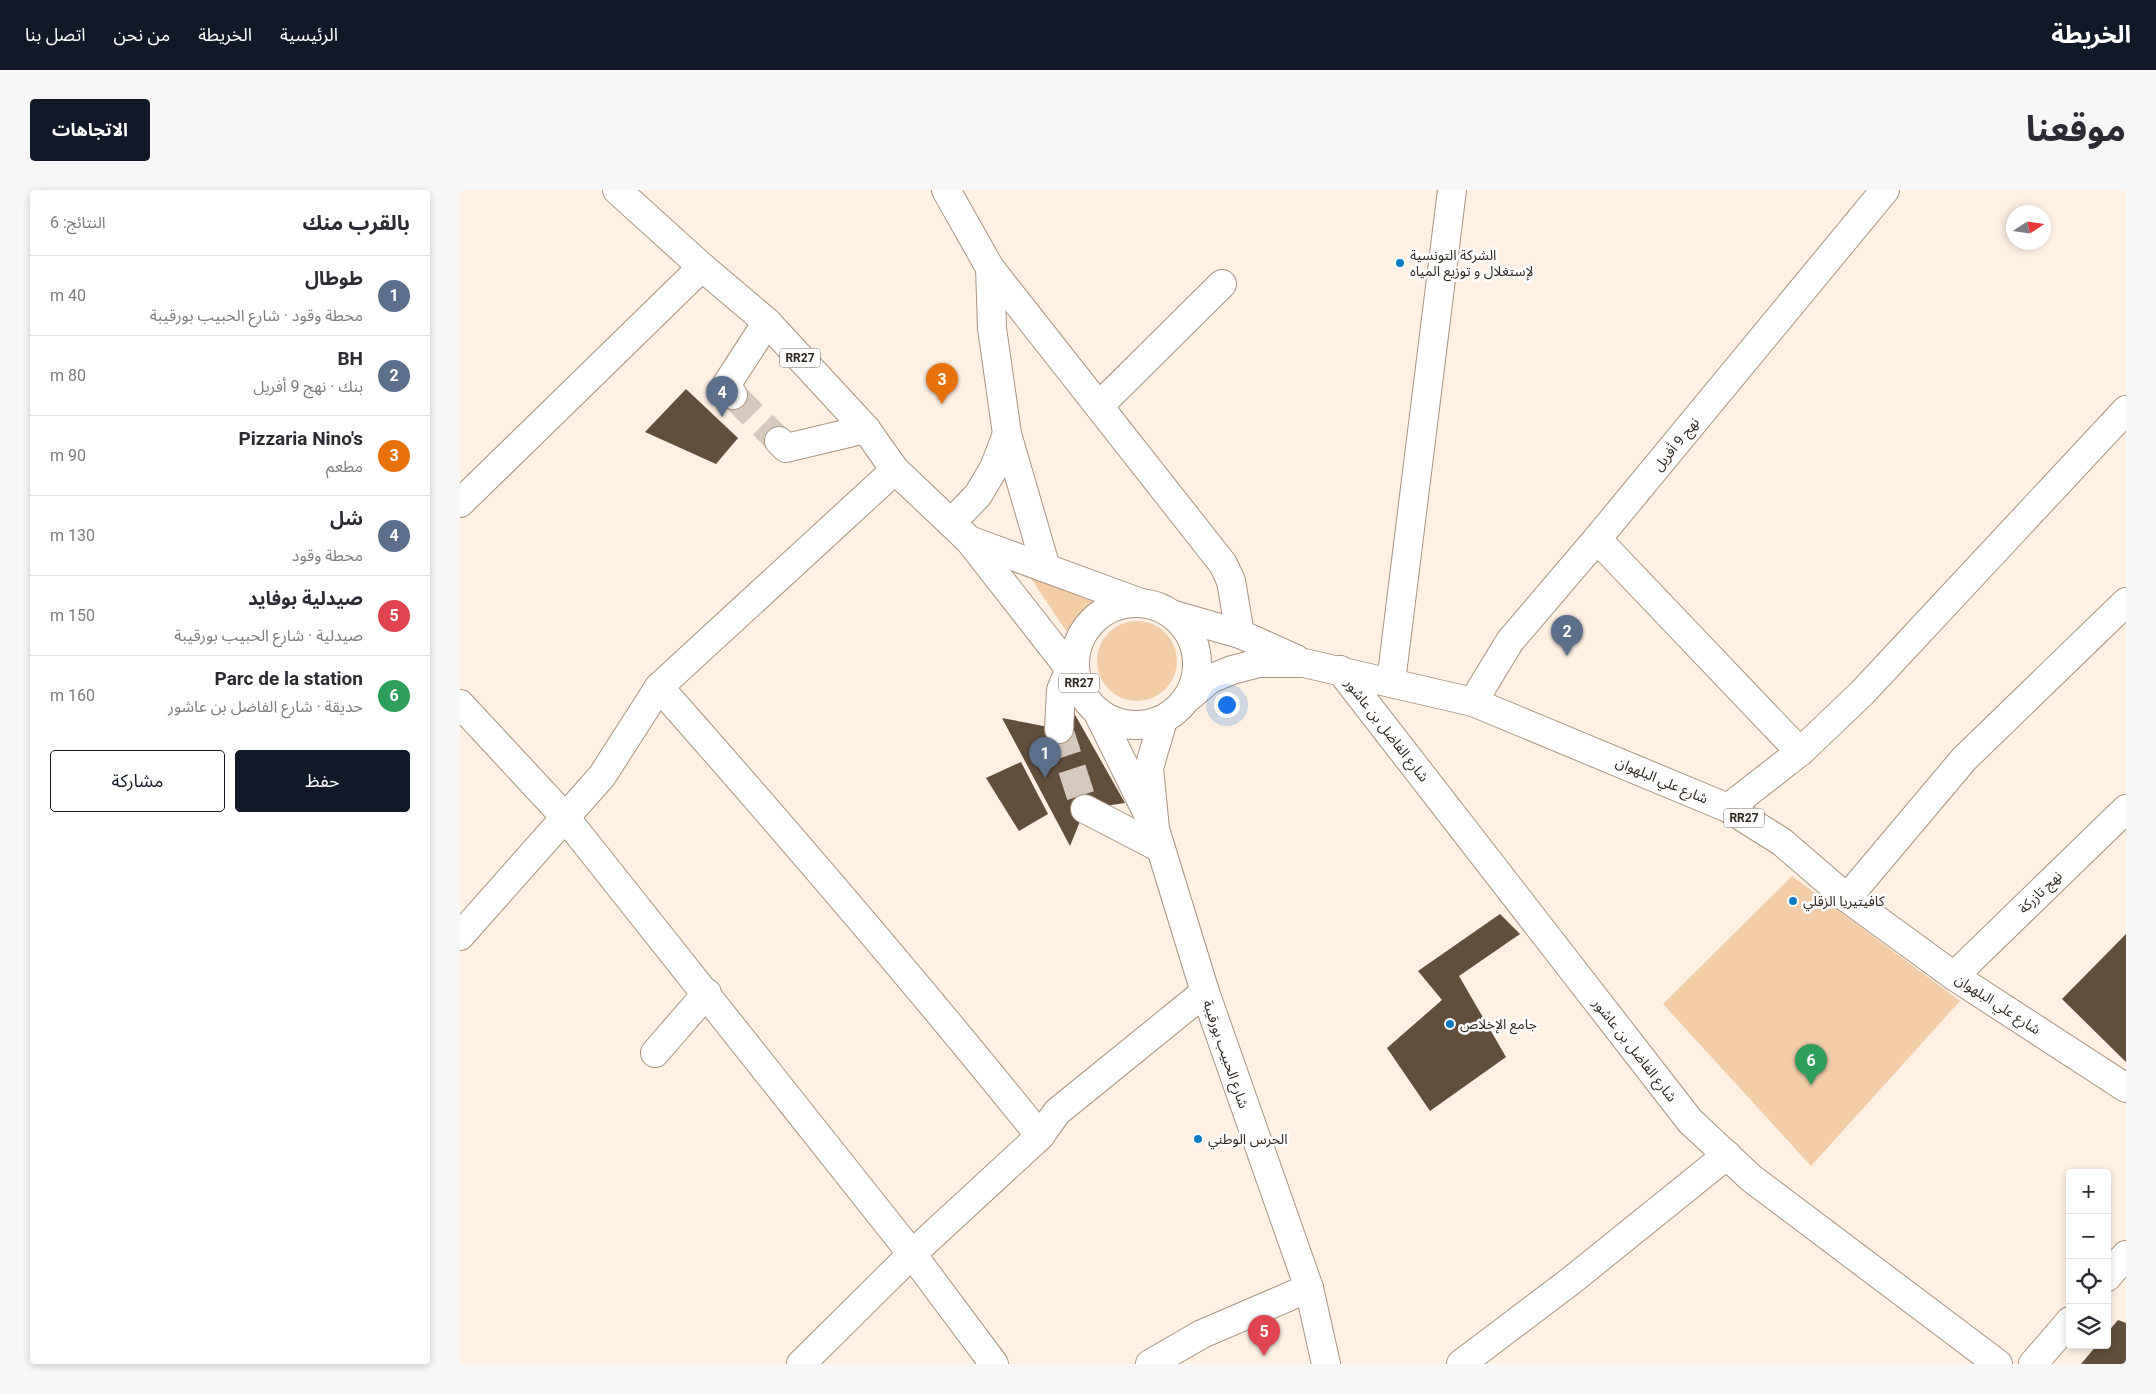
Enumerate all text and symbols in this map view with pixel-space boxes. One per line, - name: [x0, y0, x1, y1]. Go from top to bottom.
- text: الخريطة: [2051, 21, 2131, 49]
- text: اتصل بنا: [25, 24, 86, 45]
- text: من نحن: [114, 24, 170, 45]
- text: الخريطة: [198, 24, 252, 45]
- text: الرئيسية: [280, 24, 338, 45]
- button: الاتجاهات: [30, 99, 150, 161]
- text: موقعنا: [2026, 109, 2126, 150]
- north arrow: [2006, 205, 2051, 250]
- text: بالقرب منك: [302, 211, 410, 235]
- text: النتائج: 6: [50, 213, 106, 232]
- place label: الشركة التونسية لإستغلال و توزيع المياه: [1410, 247, 1534, 282]
- marker: الشركة التونسية لإستغلال و توزيع المياه: [1394, 257, 1406, 269]
- text: طوطال: [305, 267, 363, 290]
- text: 40 m: [50, 286, 86, 305]
- text: 1: [389, 286, 399, 305]
- text: محطة وقود · شارع الحبيب بورقيبة: [150, 306, 363, 325]
- text: BH: [337, 347, 363, 370]
- road number: RR27: [780, 348, 820, 368]
- pin: 3: [926, 363, 958, 404]
- text: 80 m: [50, 366, 86, 385]
- text: 2: [389, 366, 399, 385]
- pin: 4: [706, 376, 738, 417]
- text: بنك · نهج 9 أفريل: [253, 377, 363, 396]
- street label: نهج 9 أفريل: [1649, 413, 1705, 476]
- text: Pizzaria Nino's: [238, 427, 363, 450]
- text: 90 m: [50, 446, 86, 465]
- text: 3: [389, 446, 399, 465]
- text: مطعم: [326, 457, 363, 476]
- text: شل: [330, 507, 363, 530]
- text: 130 m: [50, 526, 95, 545]
- text: 4: [389, 526, 399, 545]
- text: محطة وقود: [292, 546, 363, 565]
- text: صيدلية بوفايد: [248, 587, 363, 610]
- text: 150 m: [50, 606, 95, 625]
- text: 5: [389, 606, 399, 625]
- pin: 2: [1551, 615, 1583, 656]
- text: صيدلية · شارع الحبيب بورقيبة: [174, 626, 363, 645]
- text: Parc de la station: [214, 667, 363, 690]
- road number: RR27: [1059, 673, 1099, 692]
- street label: شارع الفاضل بن عاشور: [1339, 674, 1432, 787]
- text: 160 m: [50, 686, 95, 705]
- text: 6: [389, 686, 399, 705]
- your location: [1214, 692, 1240, 718]
- text: حديقة · شارع الفاضل بن عاشور: [168, 697, 363, 716]
- pin: 1: [1029, 737, 1061, 778]
- button: مشاركة: [50, 750, 225, 812]
- button: حفظ: [235, 750, 410, 812]
- street label: شارع علي البلهوان: [1612, 753, 1710, 810]
- road number: RR27: [1724, 808, 1764, 828]
- street label: نهج تازركة: [2015, 867, 2067, 919]
- place label: كافيتيريا الزقلي: [1803, 893, 1885, 912]
- marker: كافيتيريا الزقلي: [1787, 895, 1799, 907]
- street label: شارع علي البلهوان: [1951, 970, 2044, 1040]
- street label: شارع الفاضل بن عاشور: [1587, 994, 1680, 1107]
- street label: شارع الحبيب بورقيبة: [1197, 998, 1252, 1111]
- place label: جامع الإخلاص: [1460, 1016, 1537, 1035]
- marker: جامع الإخلاص: [1444, 1018, 1456, 1030]
- pin: 6: [1795, 1044, 1827, 1085]
- place label: الحرس الوطني: [1208, 1131, 1288, 1150]
- marker: الحرس الوطني: [1192, 1133, 1204, 1145]
- map controls: [2066, 1169, 2111, 1349]
- button: +: [2066, 1169, 2111, 1214]
- button: −: [2066, 1214, 2111, 1259]
- button: locate: [2066, 1259, 2111, 1304]
- button: layers: [2066, 1304, 2111, 1349]
- pin: 5: [1248, 1315, 1280, 1356]

